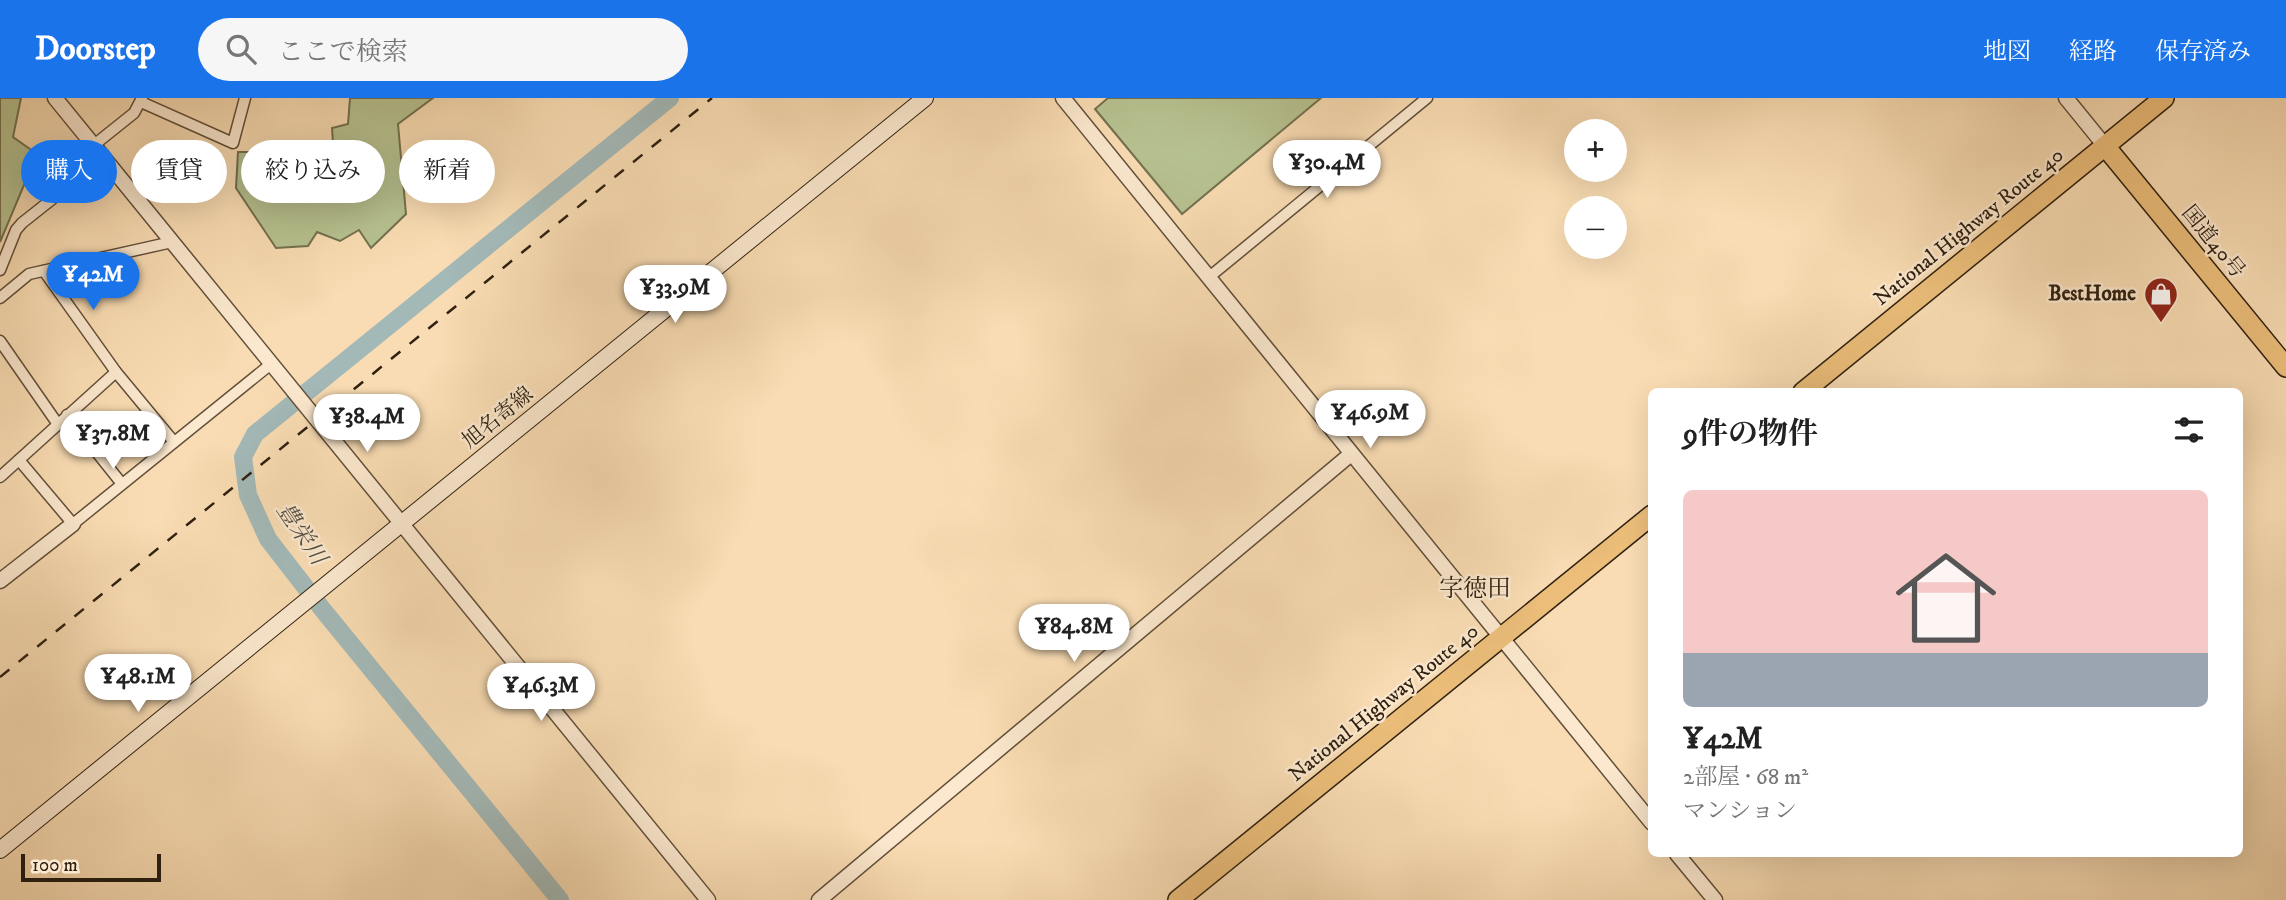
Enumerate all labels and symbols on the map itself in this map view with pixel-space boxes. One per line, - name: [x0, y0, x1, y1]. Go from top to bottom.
- pin: ¥30.4M: [1270, 140, 1384, 200]
- street label: National Highway Route 40: [1869, 142, 2069, 312]
- street label: 国道40号: [2176, 200, 2250, 284]
- pin: ¥42M: [52, 252, 134, 312]
- pin: ¥33.9M: [618, 266, 732, 325]
- shop icon: BestHome: [2142, 275, 2180, 324]
- place label: BestHome: [2048, 281, 2136, 307]
- street label: 旭名寄線: [457, 381, 539, 455]
- pin: ¥46.9M: [1313, 390, 1427, 450]
- pin: ¥38.4M: [310, 394, 424, 454]
- pin: ¥37.8M: [56, 412, 170, 471]
- water label: 豊栄川: [270, 497, 334, 573]
- district label: 字徳田: [1439, 574, 1511, 604]
- pin: ¥84.8M: [1017, 604, 1131, 664]
- street label: National Highway Route 40: [1284, 618, 1484, 788]
- pin: ¥48.1M: [81, 654, 195, 714]
- pin: ¥46.3M: [484, 664, 598, 723]
- scale bar: [21, 851, 161, 883]

